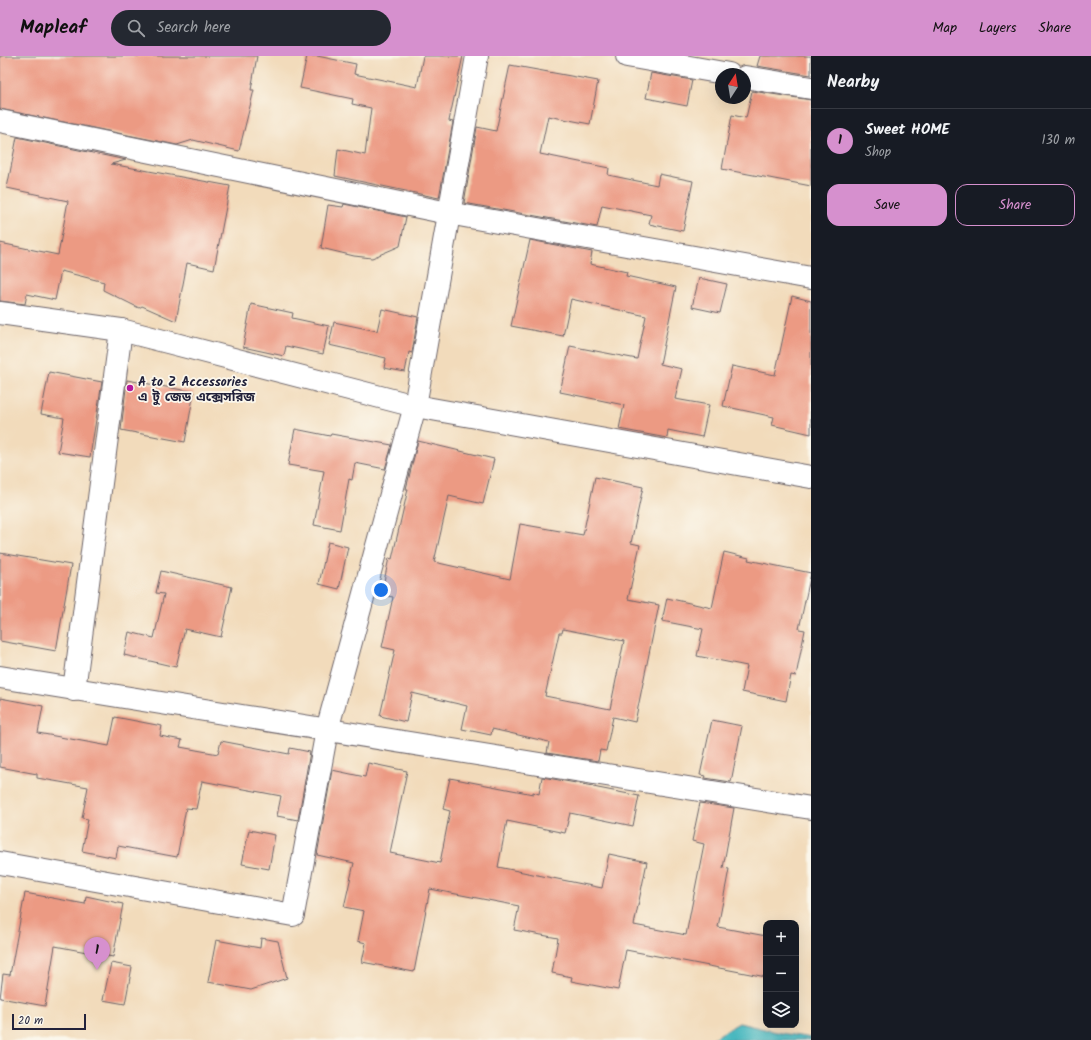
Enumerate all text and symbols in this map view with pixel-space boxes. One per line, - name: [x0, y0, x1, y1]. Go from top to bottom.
- search box: [111, 10, 391, 46]
- text: Mapleaf: [20, 13, 87, 43]
- text: Search here: [157, 16, 231, 40]
- icon: search: [125, 17, 147, 39]
- text: Map: [933, 17, 957, 39]
- text: Layers: [979, 17, 1017, 39]
- text: Share: [1039, 17, 1071, 39]
- north arrow: [715, 68, 751, 104]
- text: Nearby: [827, 69, 879, 96]
- text: Sweet HOME: [865, 118, 950, 142]
- text: 1: [838, 130, 842, 151]
- text: 130 m: [1041, 130, 1075, 151]
- text: Shop: [865, 142, 891, 163]
- button: Save: [827, 184, 947, 226]
- button: Share: [955, 184, 1075, 226]
- place label: A to Z Accessories এ টু জেড এক্সেসরিজ: [138, 372, 255, 408]
- marker: A to Z Accessories এ টু জেড এক্সেসরিজ: [125, 383, 135, 393]
- your location: [371, 580, 391, 600]
- map controls: [763, 920, 799, 1028]
- button: +: [763, 920, 799, 956]
- pin: 1: [84, 937, 110, 970]
- button: −: [763, 956, 799, 992]
- button: layers: [763, 992, 799, 1028]
- scale bar: [12, 1012, 86, 1031]
- text: 20 m: [18, 1012, 43, 1030]

